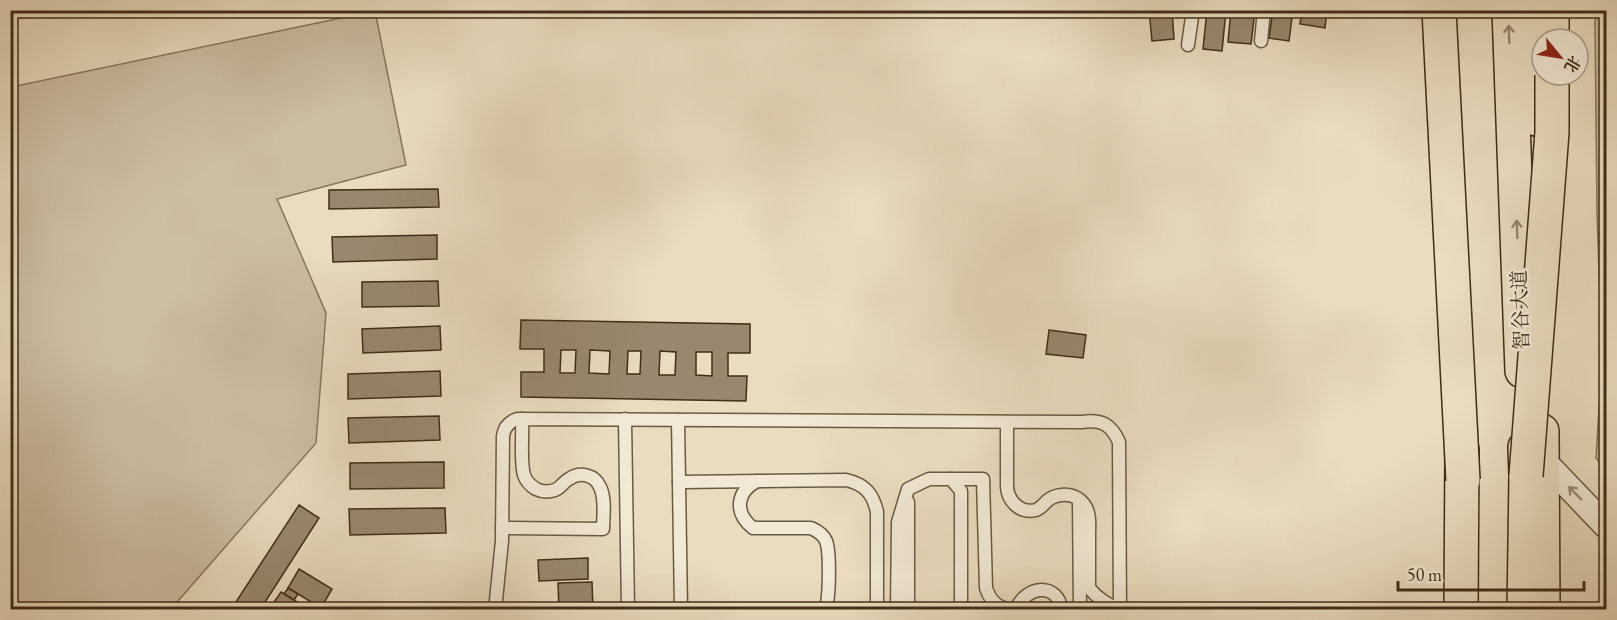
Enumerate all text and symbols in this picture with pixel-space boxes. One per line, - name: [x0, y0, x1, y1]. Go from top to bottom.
- one-way arrow: [1504, 25, 1515, 44]
- north arrow: [1530, 27, 1590, 87]
- text: 北: [1559, 52, 1586, 76]
- one-way arrow: [1511, 219, 1523, 239]
- street label: 智谷大道: [1506, 270, 1534, 350]
- one-way arrow: [1567, 486, 1582, 501]
- scale bar: [1398, 554, 1584, 592]
- text: 50 m: [1407, 563, 1442, 586]

